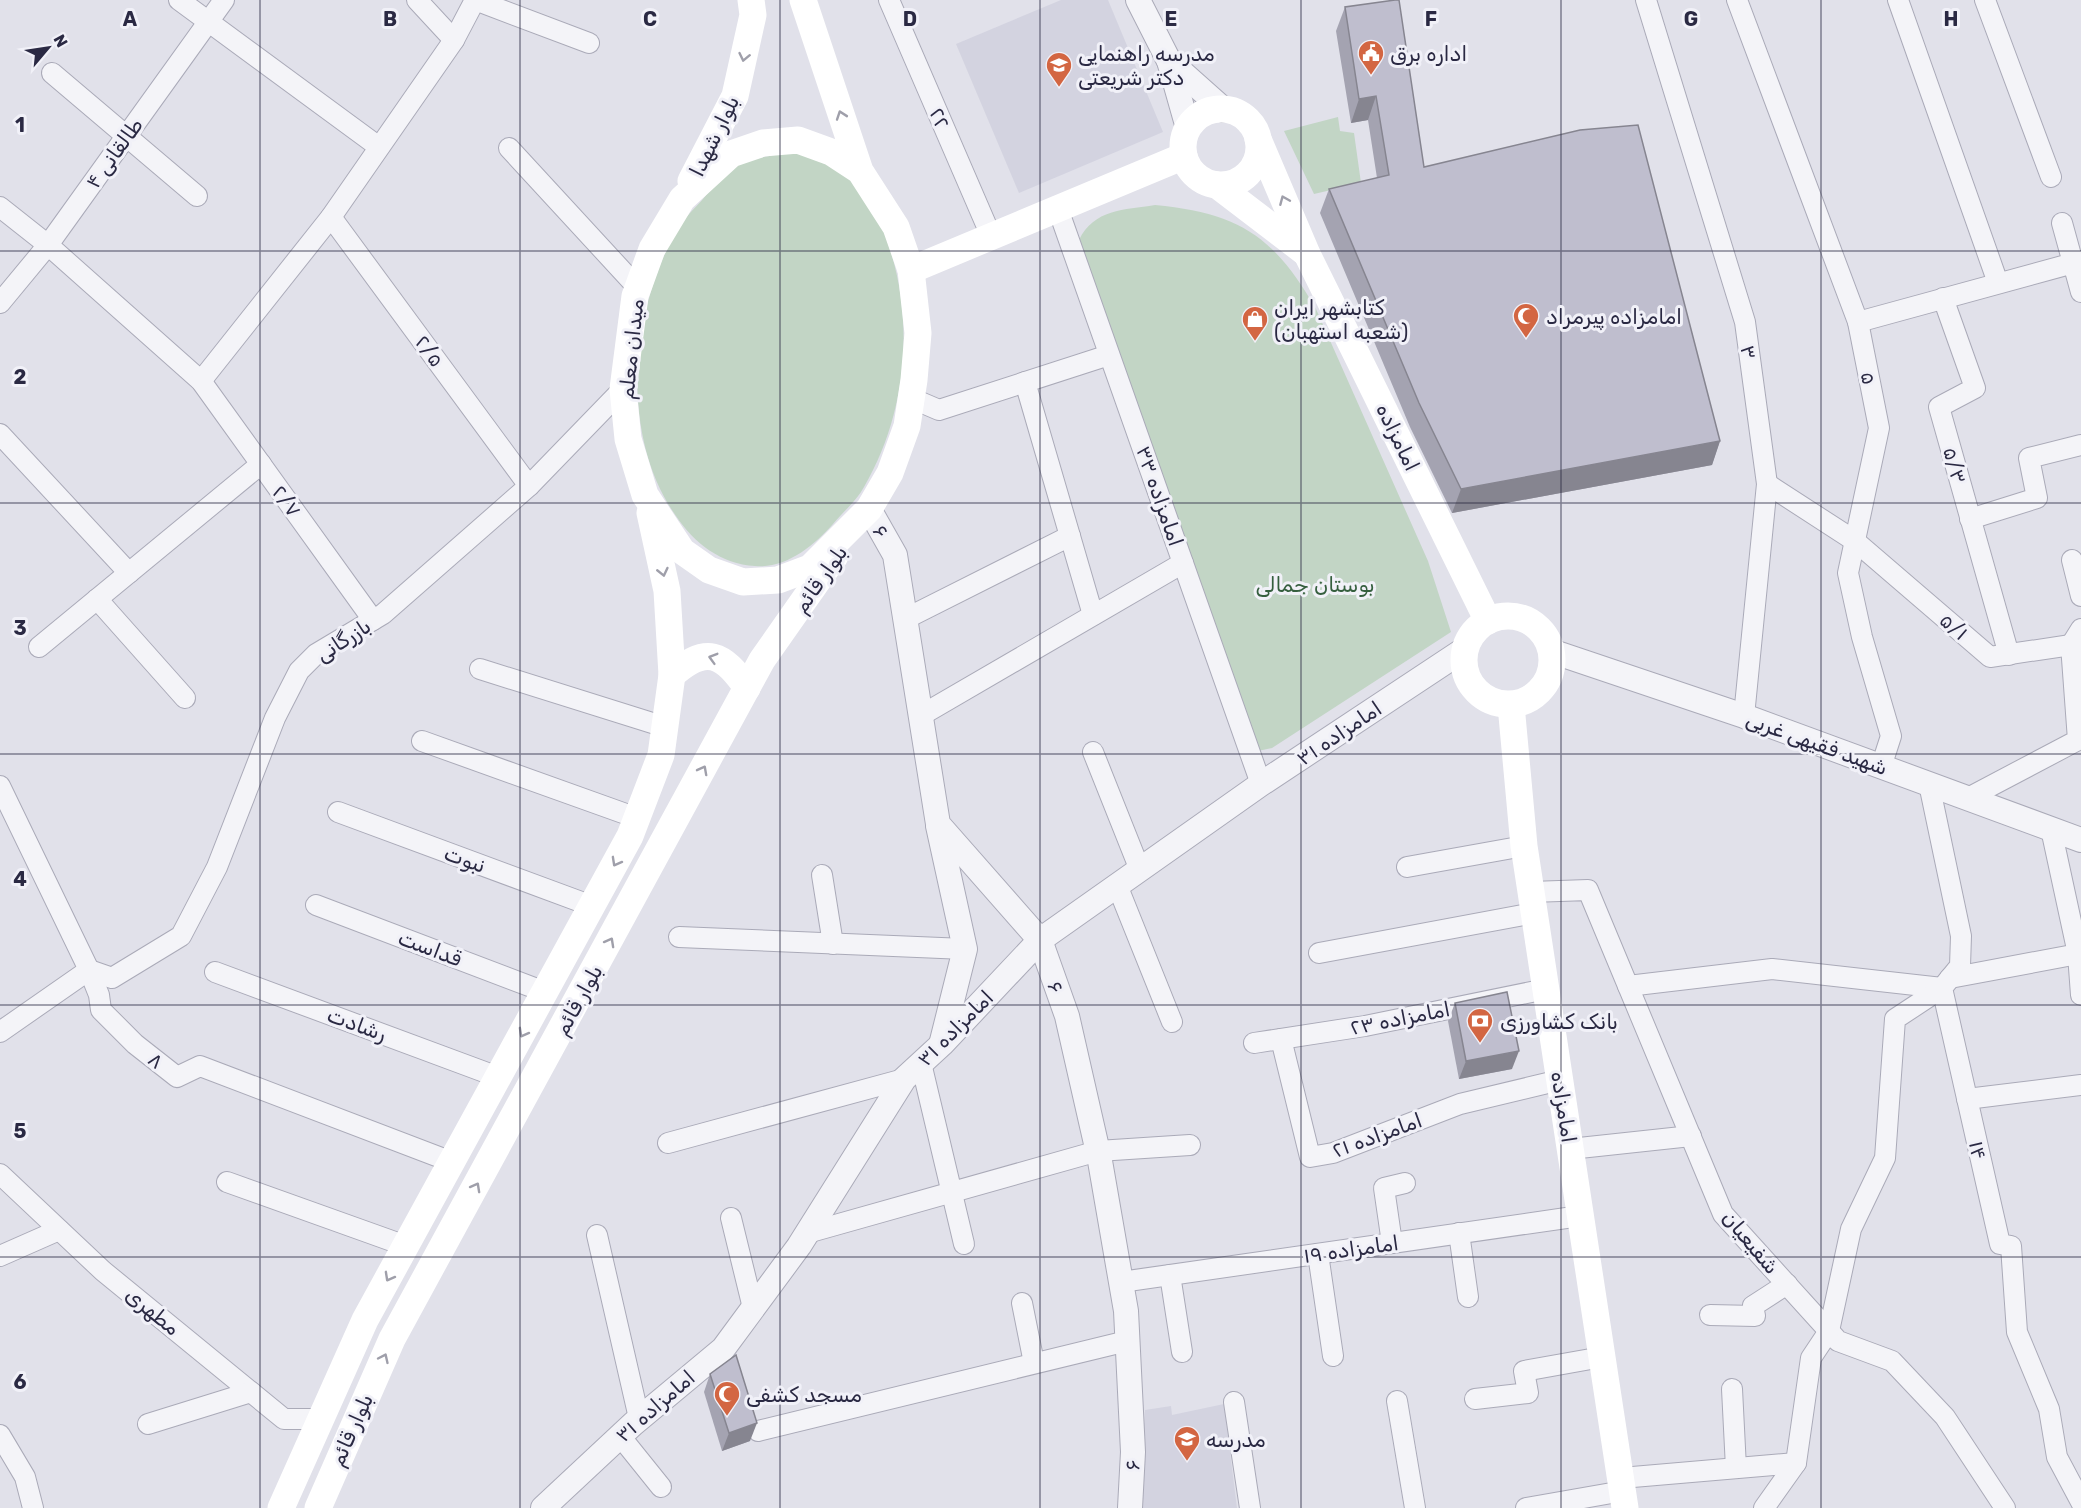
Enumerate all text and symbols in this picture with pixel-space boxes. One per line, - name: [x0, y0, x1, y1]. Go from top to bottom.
- text: A: [123, 7, 138, 31]
- text: B: [383, 7, 397, 31]
- text: C: [643, 7, 657, 31]
- text: D: [903, 7, 917, 31]
- text: E: [1165, 7, 1177, 31]
- text: F: [1425, 7, 1437, 31]
- text: G: [1684, 7, 1698, 31]
- text: H: [1944, 7, 1958, 31]
- north arrow: [18, 18, 78, 78]
- text: N: [50, 31, 72, 51]
- public building icon: اداره برق: [1356, 38, 1386, 76]
- place label: مدرسه راهنمایی دکتر شریعتی: [1078, 41, 1215, 90]
- place label: اداره برق: [1390, 41, 1467, 66]
- school or university icon: مدرسه راهنمایی دکتر شریعتی: [1044, 50, 1074, 88]
- one-way arrow: [738, 52, 751, 62]
- street label: بلوار شهدا: [684, 91, 744, 181]
- street label: ۲۲: [924, 104, 956, 132]
- one-way arrow: [836, 110, 849, 121]
- text: 1: [15, 113, 25, 137]
- street label: طالقانی ۴: [80, 113, 148, 193]
- one-way arrow: [1279, 195, 1291, 206]
- place label: کتابشهر ایران (شعبه استهبان): [1274, 295, 1408, 344]
- street label: میدان معلم: [613, 298, 651, 401]
- mosque icon: امامزاده پیرمراد: [1511, 301, 1541, 339]
- shop icon: کتابشهر ایران (شعبه استهبان): [1240, 304, 1270, 342]
- place label: امامزاده پیرمراد: [1546, 304, 1682, 331]
- street label: ۲/۵: [410, 330, 450, 372]
- street label: ۳: [1736, 343, 1762, 361]
- text: 2: [14, 365, 27, 389]
- street label: ۵: [1855, 369, 1883, 387]
- street label: امامزاده: [1371, 399, 1425, 475]
- street label: امامزاده ۳۳: [1131, 443, 1189, 549]
- street label: ۵/۳: [1938, 444, 1972, 486]
- street label: ۲/۷: [267, 480, 307, 522]
- street label: ۶: [867, 520, 895, 542]
- street label: بلوار قائم: [788, 540, 854, 619]
- one-way arrow: [656, 567, 669, 577]
- park label: بوستان جمالی: [1255, 572, 1375, 597]
- street label: ۵/۱: [1935, 607, 1973, 645]
- street label: بازرگانی: [311, 613, 375, 667]
- text: 3: [13, 616, 27, 640]
- one-way arrow: [708, 653, 719, 665]
- street label: امامزاده ۳۱: [1292, 695, 1386, 771]
- street label: شهید فقیهی غربی: [1743, 706, 1891, 780]
- one-way arrow: [696, 766, 707, 777]
- street label: نبوت: [441, 840, 489, 878]
- one-way arrow: [612, 855, 623, 866]
- text: 4: [13, 867, 27, 891]
- street label: قداست: [395, 924, 465, 972]
- one-way arrow: [603, 938, 614, 948]
- street label: بلوار قائم: [548, 960, 609, 1041]
- street label: ۶: [1042, 977, 1070, 997]
- street label: امامزاده ۳۱: [912, 985, 998, 1071]
- street label: امامزاده ۲۳: [1348, 996, 1452, 1040]
- street label: رشادت: [324, 1002, 390, 1046]
- bank icon: بانک کشاورزی: [1465, 1006, 1495, 1044]
- place label: بانک کشاورزی: [1500, 1009, 1618, 1035]
- one-way arrow: [519, 1026, 530, 1037]
- street label: ۸: [143, 1046, 169, 1074]
- street label: امامزاده: [1546, 1069, 1582, 1145]
- street label: امامزاده ۲۱: [1329, 1107, 1425, 1163]
- text: 5: [14, 1119, 27, 1143]
- street label: ۱۴: [1964, 1138, 1992, 1162]
- one-way arrow: [469, 1182, 480, 1193]
- street label: شفیعیان: [1717, 1205, 1785, 1279]
- street label: امامزاده ۱۹: [1302, 1230, 1400, 1268]
- one-way arrow: [385, 1271, 396, 1282]
- street label: مطهری: [121, 1282, 185, 1340]
- one-way arrow: [376, 1354, 388, 1365]
- street label: امامزاده ۳۱: [610, 1365, 700, 1447]
- text: 6: [13, 1370, 27, 1394]
- mosque icon: مسجد کشفی: [712, 1379, 742, 1417]
- place label: مسجد کشفی: [746, 1382, 862, 1407]
- street label: بلوار قائم: [324, 1390, 380, 1471]
- school or university icon: مدرسه: [1172, 1424, 1202, 1462]
- place label: مدرسه: [1206, 1427, 1266, 1452]
- street label: ۶: [1119, 1459, 1145, 1471]

